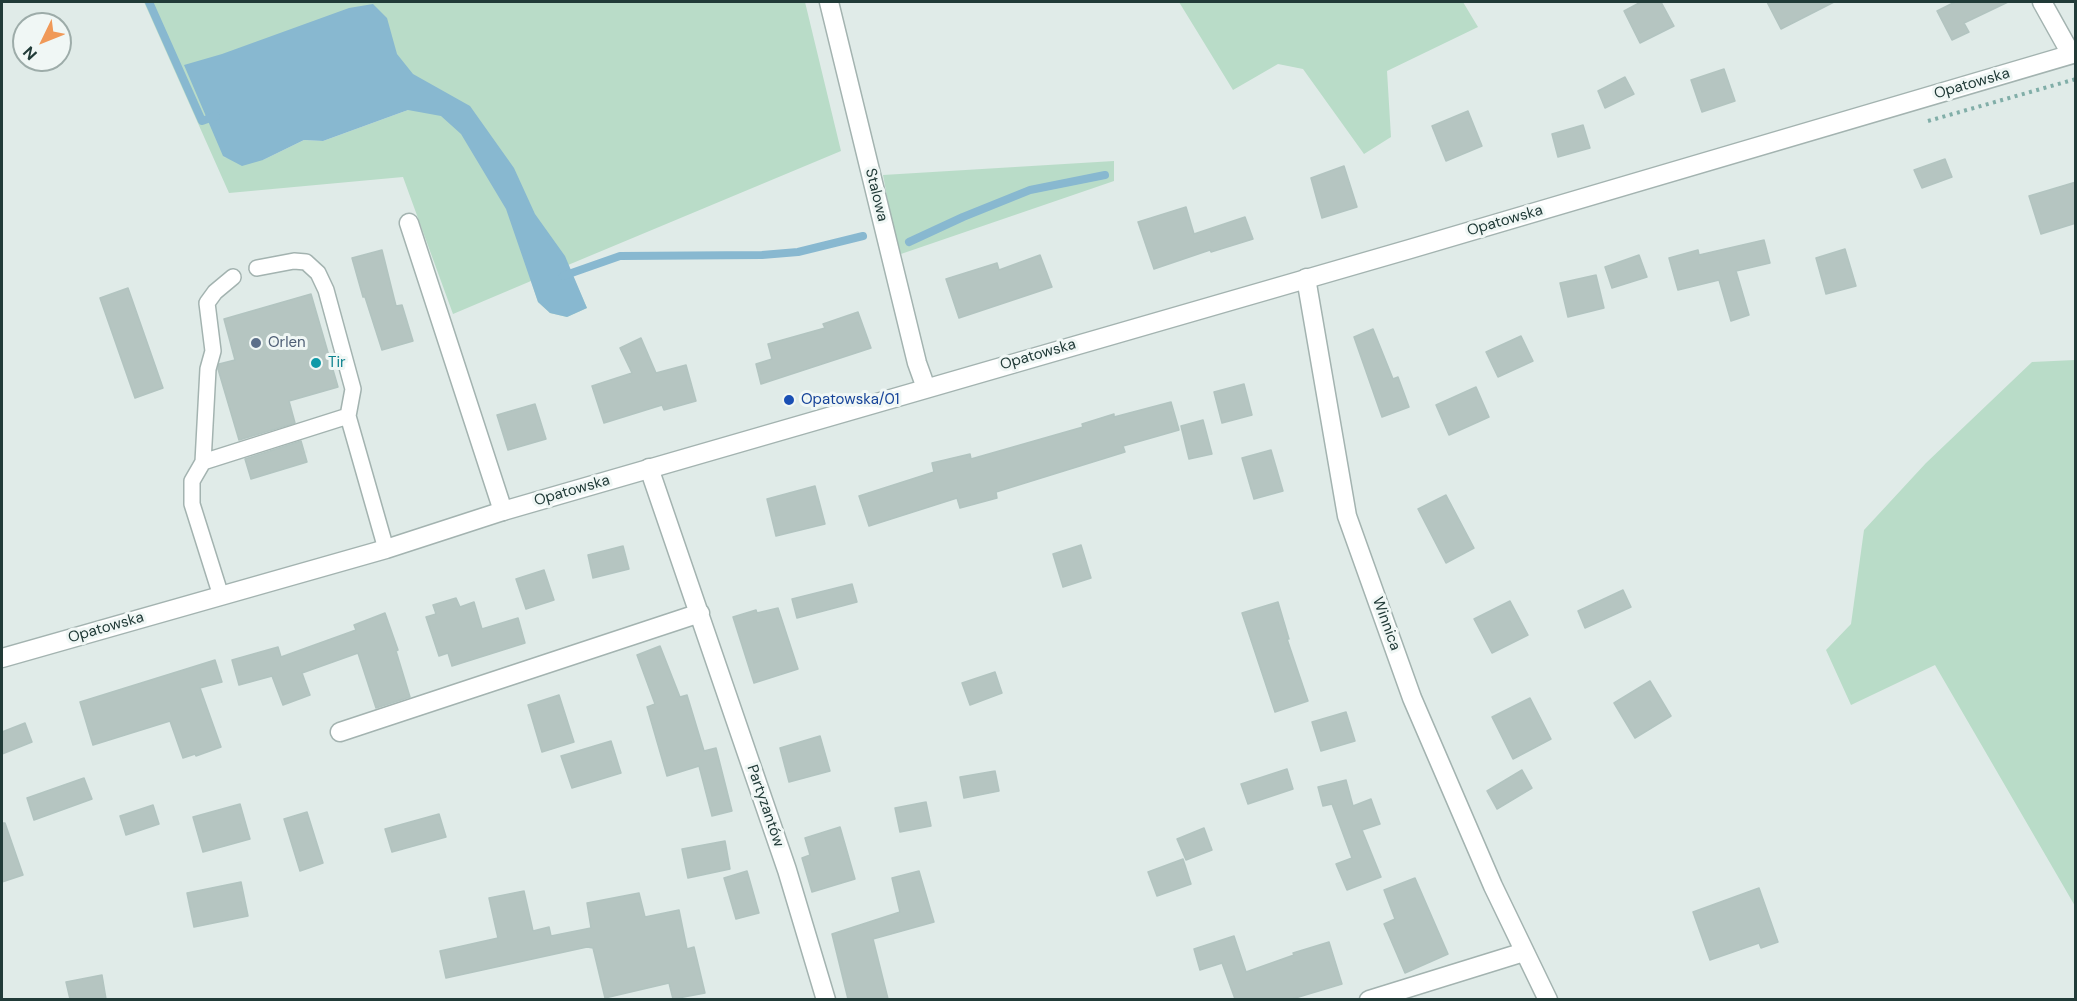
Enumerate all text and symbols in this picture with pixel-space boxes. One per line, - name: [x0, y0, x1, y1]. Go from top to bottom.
- north arrow: [12, 12, 72, 72]
- text: N: [18, 42, 42, 65]
- street label: Opatowska: [1932, 65, 2012, 103]
- street label: Stalowa: [861, 167, 891, 223]
- street label: Opatowska: [1465, 202, 1545, 240]
- place label: Orlen: [268, 334, 306, 352]
- marker: Orlen: [249, 336, 263, 350]
- street label: Opatowska: [998, 336, 1078, 374]
- place label: Tir: [328, 354, 346, 372]
- marker: Tir: [309, 356, 323, 370]
- place label: Opatowska/01: [801, 391, 899, 409]
- marker: Opatowska/01: [782, 393, 796, 407]
- street label: Opatowska: [532, 472, 612, 510]
- street label: Winnica: [1368, 595, 1404, 653]
- street label: Opatowska: [66, 609, 146, 647]
- street label: Partyzantów: [743, 763, 787, 849]

